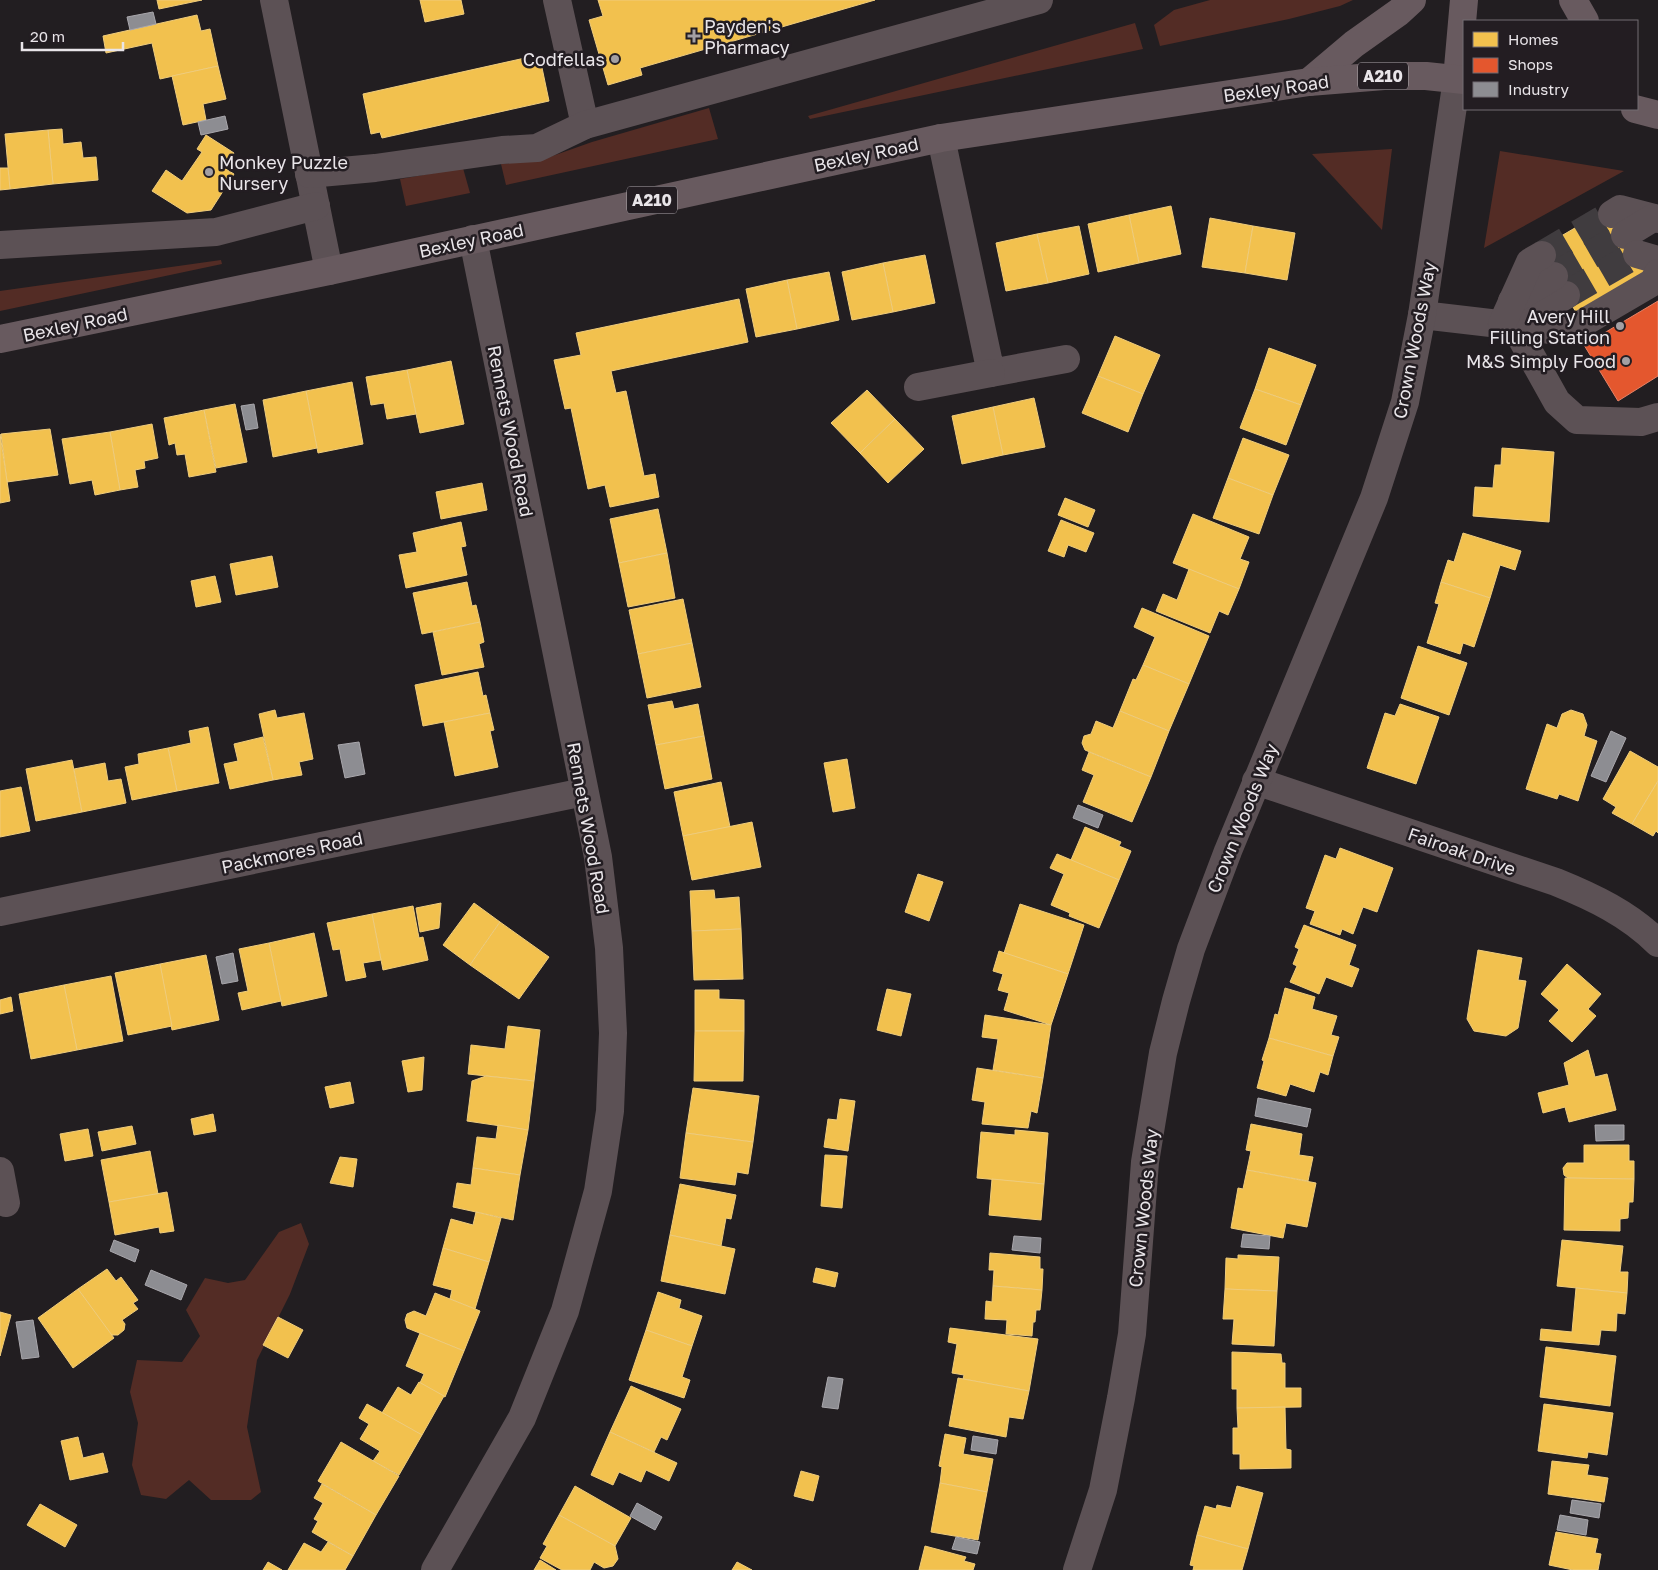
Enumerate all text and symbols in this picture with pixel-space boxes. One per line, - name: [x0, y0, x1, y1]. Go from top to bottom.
- place label: Payden's Pharmacy: [704, 15, 790, 58]
- scale bar: [22, 20, 124, 52]
- legend: [1463, 20, 1638, 110]
- text: 20 m: [30, 27, 65, 45]
- marker: Payden's Pharmacy: [688, 30, 700, 42]
- text: Homes: [1508, 30, 1558, 48]
- place label: Codfellas: [523, 48, 605, 70]
- marker: Codfellas: [609, 53, 621, 65]
- text: Shops: [1508, 55, 1553, 73]
- road number: A210: [1358, 62, 1408, 90]
- street label: Bexley Road: [1222, 70, 1330, 106]
- text: Industry: [1508, 80, 1569, 98]
- street label: Bexley Road: [812, 132, 920, 176]
- place label: Monkey Puzzle Nursery: [219, 151, 348, 194]
- marker: Monkey Puzzle Nursery: [203, 166, 215, 178]
- road number: A210: [627, 186, 677, 214]
- street label: Bexley Road: [417, 218, 525, 262]
- street label: Crown Woods Way: [1388, 260, 1440, 420]
- street label: Bexley Road: [21, 302, 129, 346]
- place label: Avery Hill Filling Station: [1489, 305, 1610, 348]
- marker: Avery Hill Filling Station: [1614, 320, 1626, 332]
- street label: Rennets Wood Road: [484, 343, 538, 519]
- place label: M&S Simply Food: [1466, 350, 1616, 372]
- marker: M&S Simply Food: [1620, 355, 1632, 367]
- street label: Rennets Wood Road: [563, 740, 615, 916]
- street label: Crown Woods Way: [1202, 740, 1282, 896]
- street label: Fairoak Drive: [1405, 822, 1519, 880]
- street label: Packmores Road: [219, 826, 365, 878]
- street label: Crown Woods Way: [1124, 1127, 1162, 1289]

